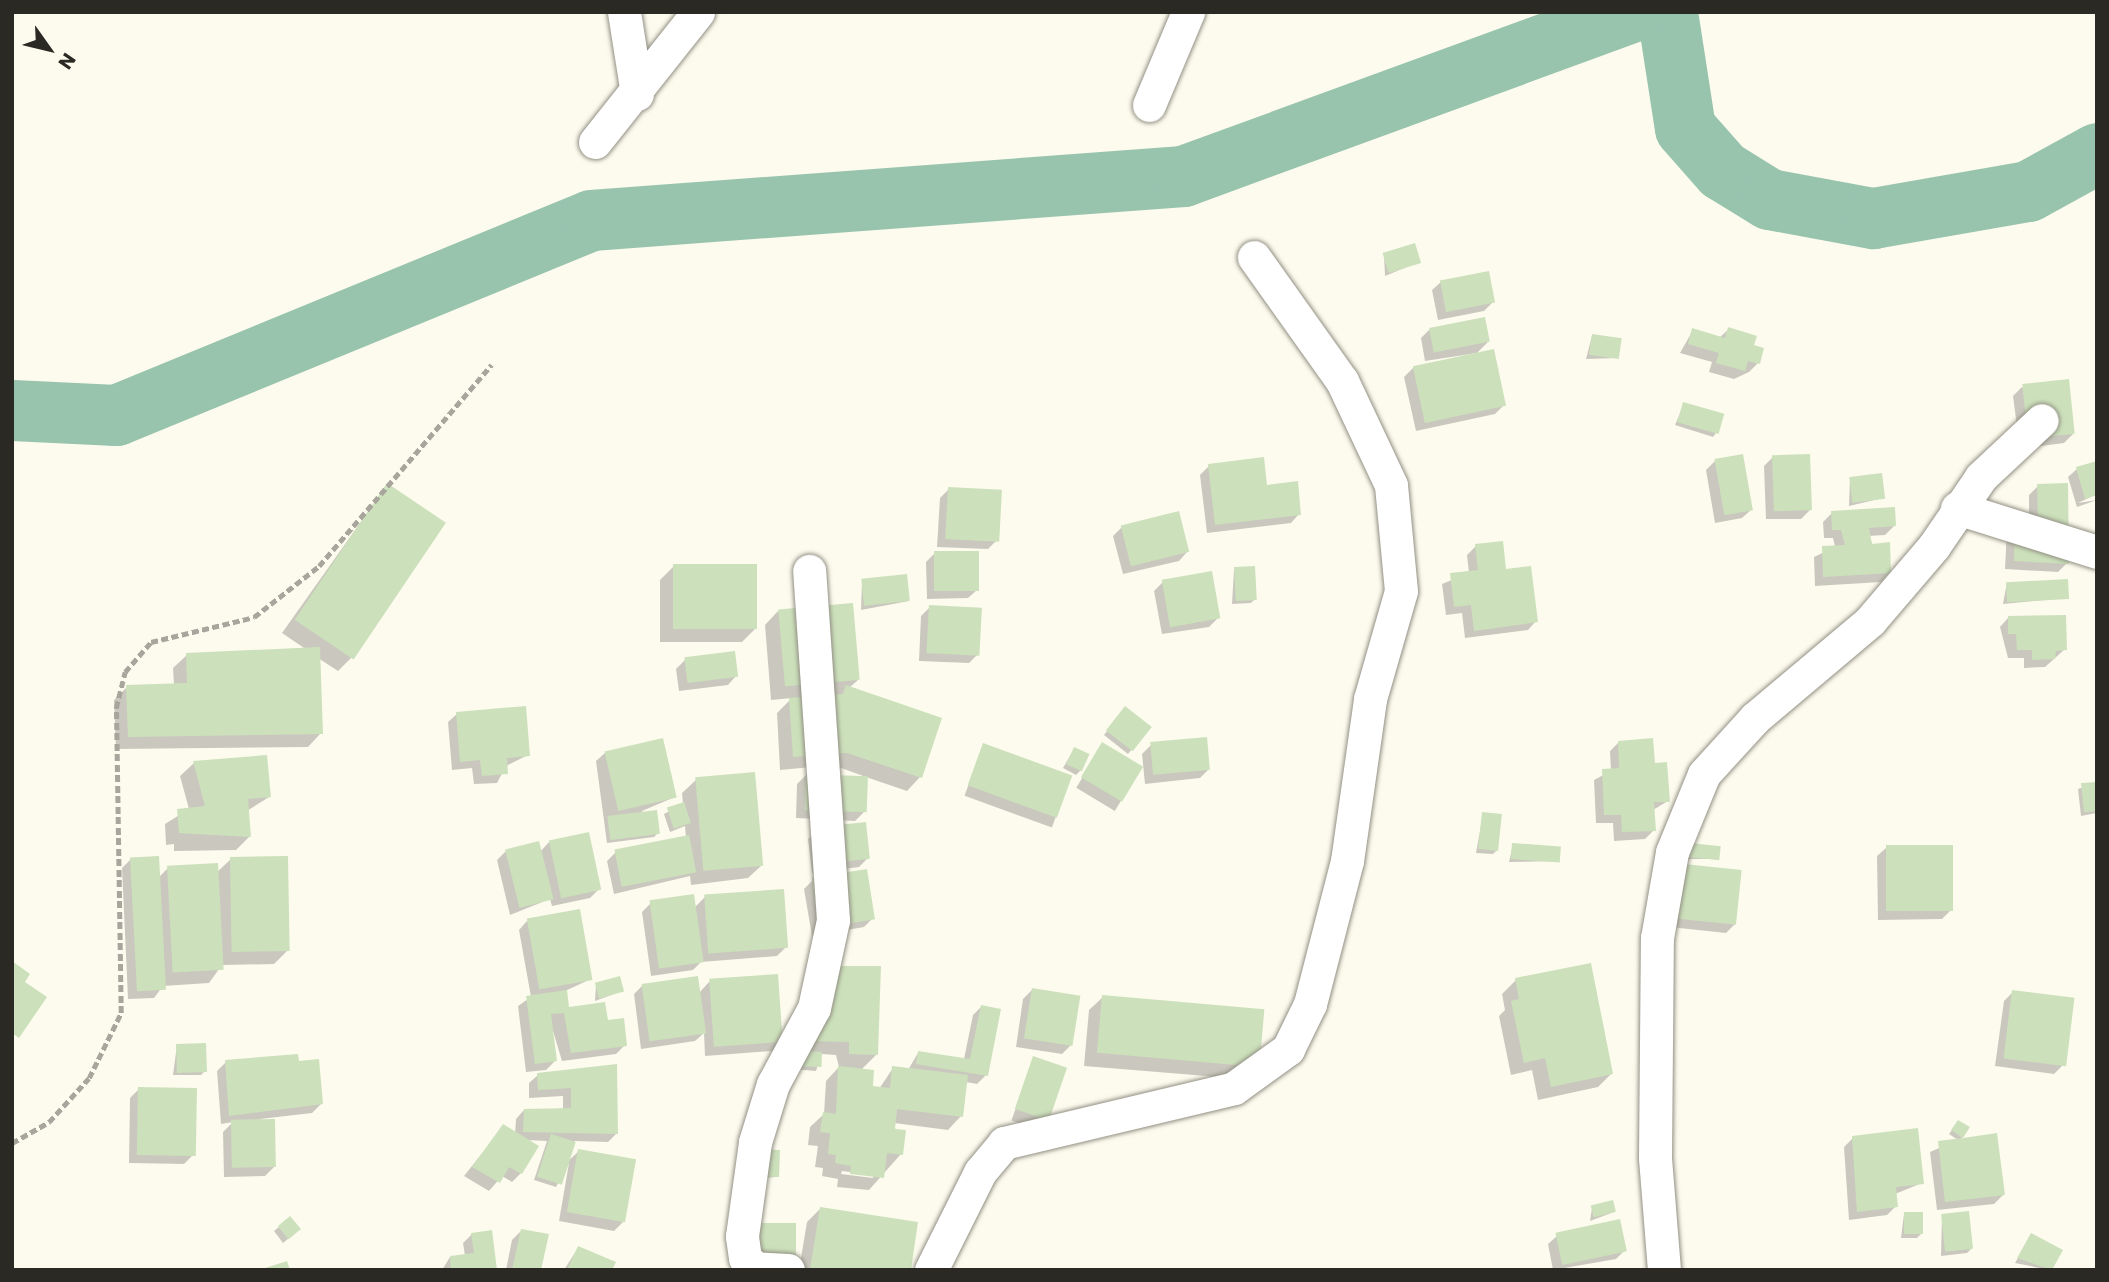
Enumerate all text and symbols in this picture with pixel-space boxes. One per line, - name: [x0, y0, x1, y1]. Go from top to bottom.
- north arrow: [14, 14, 84, 84]
- text: N: [52, 48, 82, 74]

